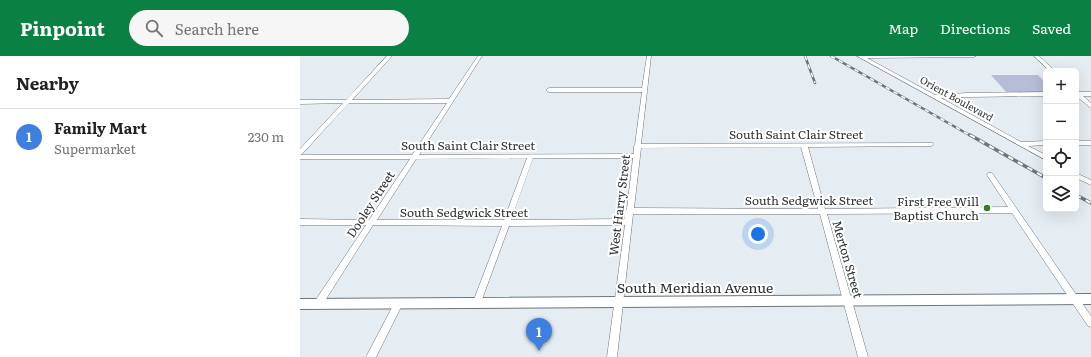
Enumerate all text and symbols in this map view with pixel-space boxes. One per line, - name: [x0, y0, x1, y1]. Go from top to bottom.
- search box: [129, 10, 409, 46]
- text: Pinpoint: [20, 14, 105, 42]
- icon: search: [143, 17, 165, 39]
- text: Search here: [175, 17, 259, 40]
- text: Map: [888, 18, 918, 38]
- text: Directions: [940, 18, 1010, 38]
- text: Saved: [1032, 18, 1071, 38]
- map controls: [1043, 68, 1079, 212]
- button: +: [1043, 68, 1079, 104]
- text: Nearby: [16, 70, 79, 95]
- street label: Orient Boulevard: [918, 72, 996, 124]
- button: −: [1043, 104, 1079, 140]
- text: Family Mart: [54, 116, 147, 139]
- street label: South Saint Clair Street: [729, 125, 863, 143]
- text: 1: [26, 127, 32, 146]
- text: 230 m: [248, 127, 284, 146]
- street label: South Saint Clair Street: [401, 136, 535, 154]
- text: Supermarket: [54, 139, 136, 158]
- button: locate: [1043, 140, 1079, 176]
- street label: West Harry Street: [604, 153, 634, 257]
- street label: Dooley Street: [342, 167, 399, 241]
- button: layers: [1043, 176, 1079, 212]
- street label: South Sedgwick Street: [745, 191, 873, 209]
- place label: First Free Will Baptist Church: [893, 192, 979, 224]
- street label: South Sedgwick Street: [400, 203, 528, 221]
- marker: First Free Will Baptist Church: [982, 203, 992, 213]
- street label: Merton Street: [828, 218, 868, 300]
- your location: [748, 224, 768, 244]
- street label: South Meridian Avenue: [617, 277, 773, 297]
- pin: 1: [526, 318, 552, 351]

